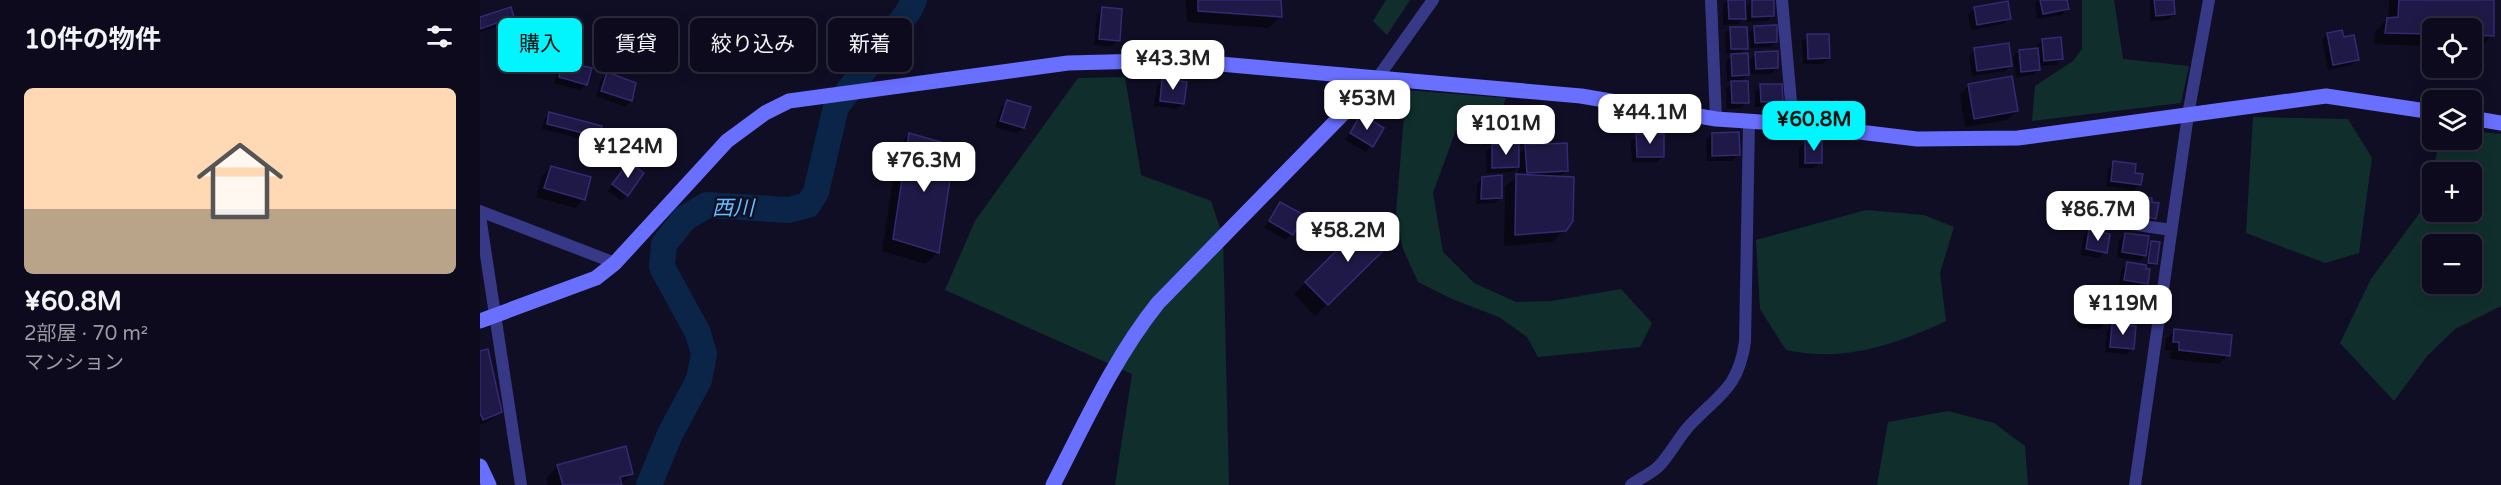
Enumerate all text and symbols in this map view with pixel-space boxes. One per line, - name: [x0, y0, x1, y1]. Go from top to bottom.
- chip: 購入: [498, 18, 582, 72]
- chip: 賃貸: [594, 18, 678, 72]
- chip: 絞り込み: [690, 18, 816, 72]
- chip: 新着: [828, 18, 912, 72]
- map controls: [2422, 18, 2482, 294]
- button: locate: [2422, 18, 2482, 78]
- icon: filters: [423, 20, 456, 53]
- text: 10件の物件: [24, 24, 161, 55]
- pin: ¥43.3M: [1124, 40, 1222, 91]
- text: ¥43.3M: [1135, 47, 1211, 71]
- pin: ¥53M: [1331, 80, 1403, 131]
- text: ¥53M: [1338, 87, 1396, 111]
- button: layers: [2422, 90, 2482, 150]
- pin: ¥44.1M: [1601, 94, 1699, 145]
- text: ¥44.1M: [1612, 101, 1688, 125]
- pin: ¥60.8M: [1765, 101, 1863, 152]
- pin: ¥101M: [1464, 105, 1548, 156]
- text: ¥60.8M: [1776, 108, 1852, 132]
- text: ¥101M: [1471, 112, 1541, 136]
- icon: home: [186, 127, 294, 235]
- pin: ¥124M: [586, 128, 670, 179]
- text: ¥124M: [593, 135, 663, 159]
- pin: ¥76.3M: [875, 142, 973, 193]
- text: ¥76.3M: [886, 149, 962, 173]
- button: +: [2422, 162, 2482, 222]
- pin: ¥86.7M: [2049, 191, 2147, 242]
- water label: 西川: [712, 196, 756, 221]
- text: ¥86.7M: [2060, 198, 2136, 222]
- pin: ¥58.2M: [1299, 212, 1397, 263]
- text: ¥58.2M: [1310, 219, 1386, 243]
- button: −: [2422, 234, 2482, 294]
- pin: ¥119M: [2081, 285, 2165, 336]
- text: ¥60.8M: [24, 286, 122, 317]
- text: ¥119M: [2088, 292, 2158, 316]
- text: 2部屋 · 70 m²: [24, 322, 148, 346]
- text: マンション: [24, 351, 124, 375]

